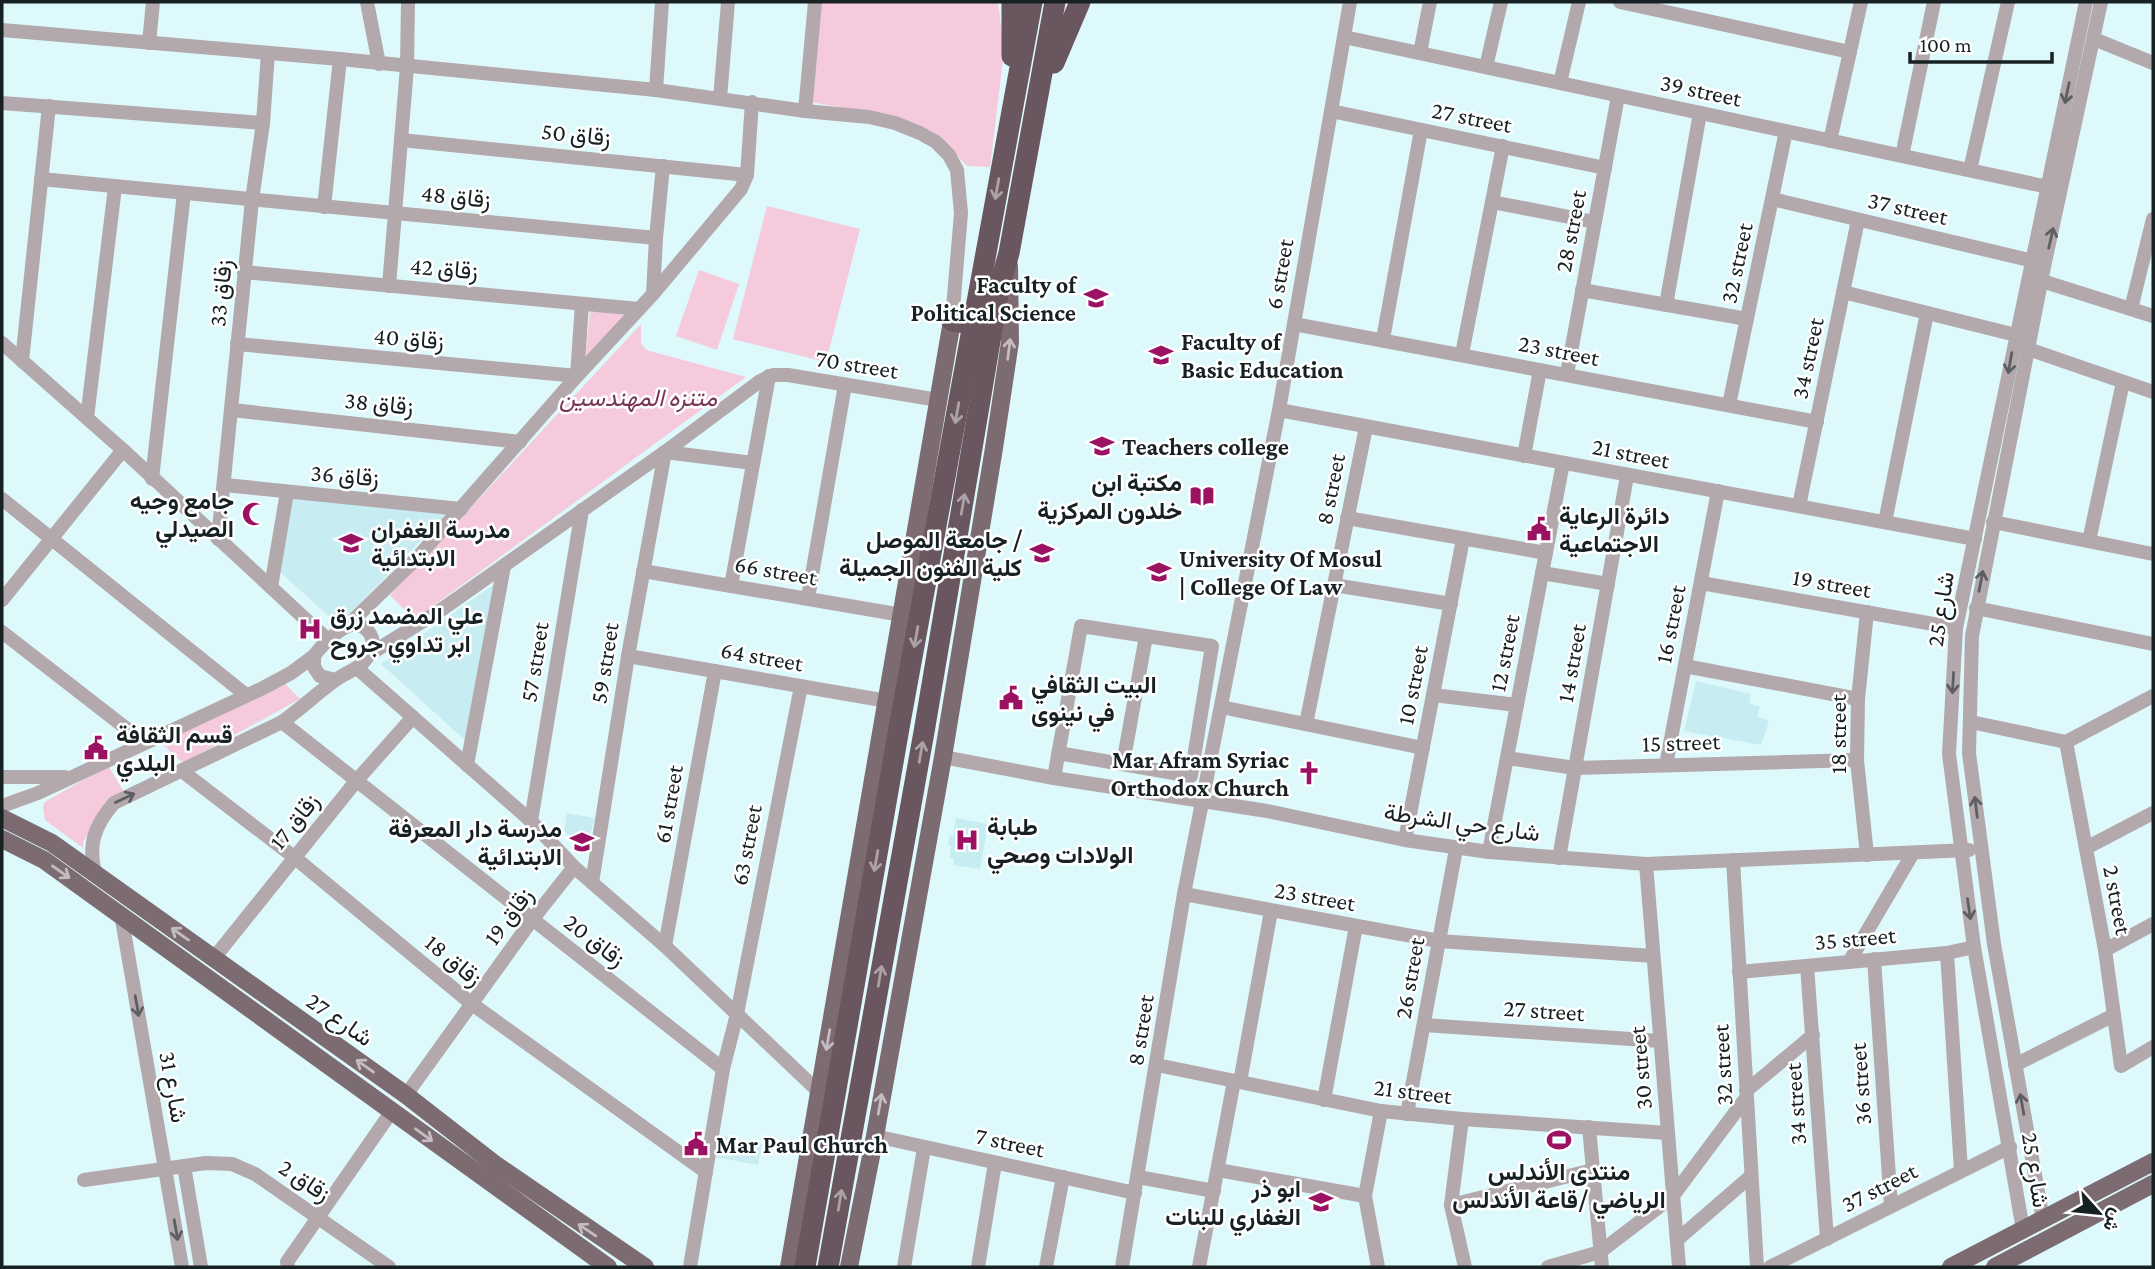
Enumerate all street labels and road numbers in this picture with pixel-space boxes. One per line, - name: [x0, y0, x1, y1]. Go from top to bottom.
- street label: 39 street: [1658, 68, 1745, 112]
- street label: 27 street: [1430, 96, 1515, 138]
- street label: زقاق 50: [540, 117, 612, 153]
- street label: زقاق 48: [420, 179, 492, 215]
- street label: 37 street: [1865, 186, 1952, 231]
- street label: 28 street: [1549, 187, 1591, 274]
- street label: 32 street: [1714, 219, 1758, 306]
- street label: 6 street: [1260, 236, 1299, 311]
- street label: زقاق 42: [409, 252, 479, 286]
- street label: زقاق 33: [203, 258, 239, 328]
- street label: 34 street: [1785, 314, 1829, 401]
- street label: زقاق 40: [372, 321, 445, 357]
- street label: 23 street: [1516, 329, 1603, 371]
- street label: 70 street: [814, 344, 901, 384]
- street label: زقاق 38: [343, 386, 415, 422]
- street label: 21 street: [1590, 432, 1673, 474]
- street label: 8 street: [1310, 450, 1350, 527]
- street label: زقاق 36: [310, 459, 380, 493]
- street label: 66 street: [733, 549, 820, 591]
- street label: 19 street: [1791, 563, 1874, 603]
- street label: شارع 25: [1921, 570, 1962, 649]
- street label: 16 street: [1649, 582, 1691, 665]
- street label: 12 street: [1483, 611, 1525, 694]
- street label: 57 street: [514, 619, 554, 704]
- street label: 59 street: [584, 619, 624, 706]
- street label: 14 street: [1551, 621, 1591, 704]
- street label: 64 street: [719, 635, 806, 677]
- street label: 10 street: [1391, 642, 1433, 727]
- street label: 18 street: [1824, 693, 1851, 774]
- street label: 15 street: [1641, 727, 1722, 757]
- street label: 61 street: [648, 762, 688, 845]
- street label: زقاق 17: [263, 788, 326, 856]
- street label: شارع حي الشرطة: [1381, 798, 1542, 852]
- street label: 63 street: [725, 801, 767, 888]
- street label: 2 street: [2098, 863, 2138, 938]
- street label: 23 street: [1272, 876, 1359, 917]
- street label: زقاق 19: [478, 882, 540, 951]
- street label: زقاق 20: [558, 908, 631, 974]
- street label: 35 street: [1813, 921, 1898, 955]
- street label: زقاق 18: [419, 928, 488, 993]
- street label: 26 street: [1389, 934, 1430, 1021]
- street label: شارع 27: [300, 986, 378, 1054]
- street label: 8 street: [1121, 991, 1159, 1068]
- street label: 27 street: [1503, 994, 1586, 1026]
- street label: 32 street: [1706, 1022, 1738, 1106]
- street label: 30 street: [1623, 1024, 1657, 1111]
- street label: 36 street: [1844, 1041, 1876, 1126]
- street label: شارع 31: [151, 1049, 194, 1125]
- street label: 34 street: [1779, 1061, 1811, 1146]
- street label: 21 street: [1372, 1073, 1455, 1109]
- street label: 7 street: [973, 1122, 1048, 1163]
- street label: شارع 25: [2014, 1131, 2055, 1210]
- street label: زقاق 2: [273, 1153, 336, 1209]
- street label: 37 street: [1837, 1156, 1922, 1217]

